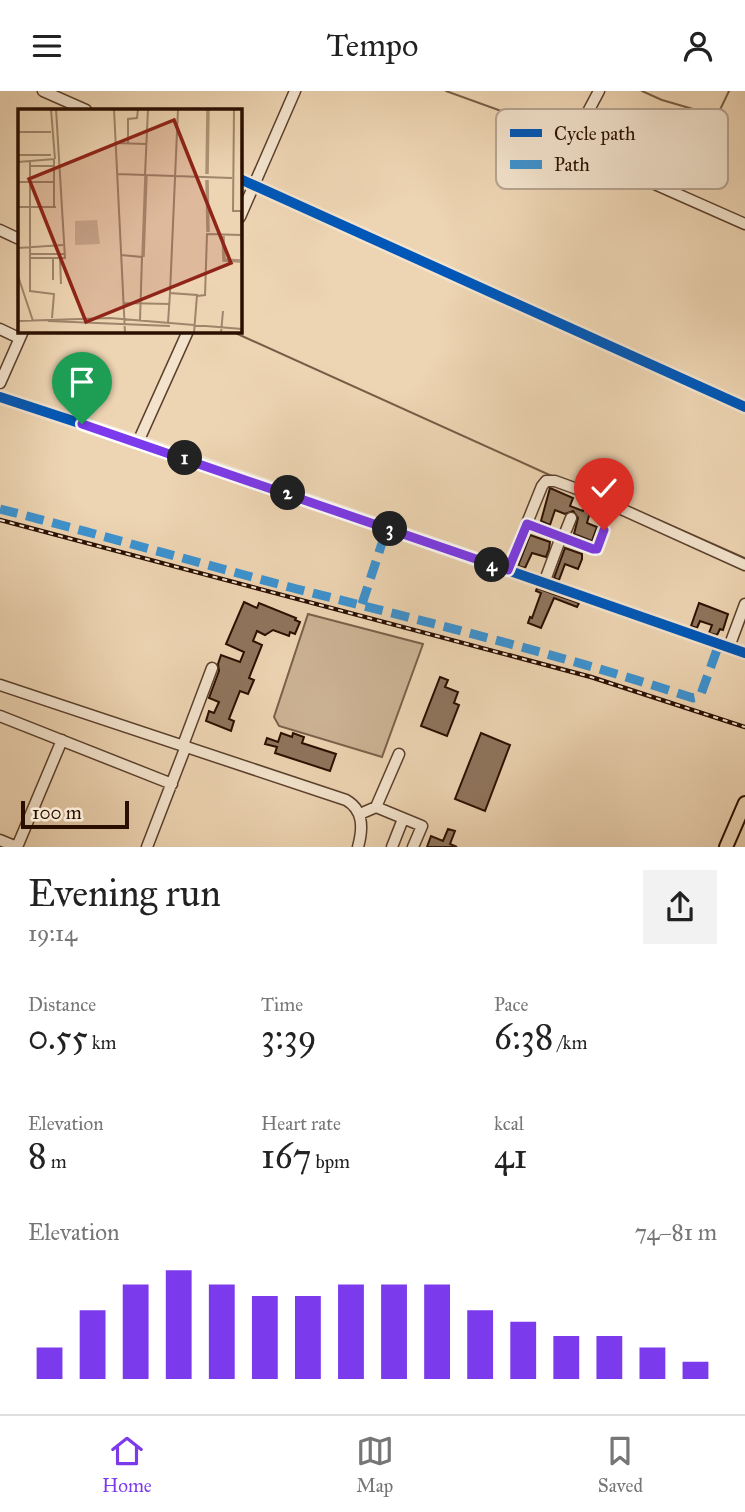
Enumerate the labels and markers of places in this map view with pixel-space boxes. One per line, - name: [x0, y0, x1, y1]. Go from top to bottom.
- pin: [52, 352, 112, 424]
- pin: 1: [168, 441, 202, 475]
- pin: [574, 458, 634, 530]
- pin: 2: [270, 475, 306, 511]
- pin: 3: [372, 511, 408, 547]
- pin: 4: [475, 547, 510, 582]

